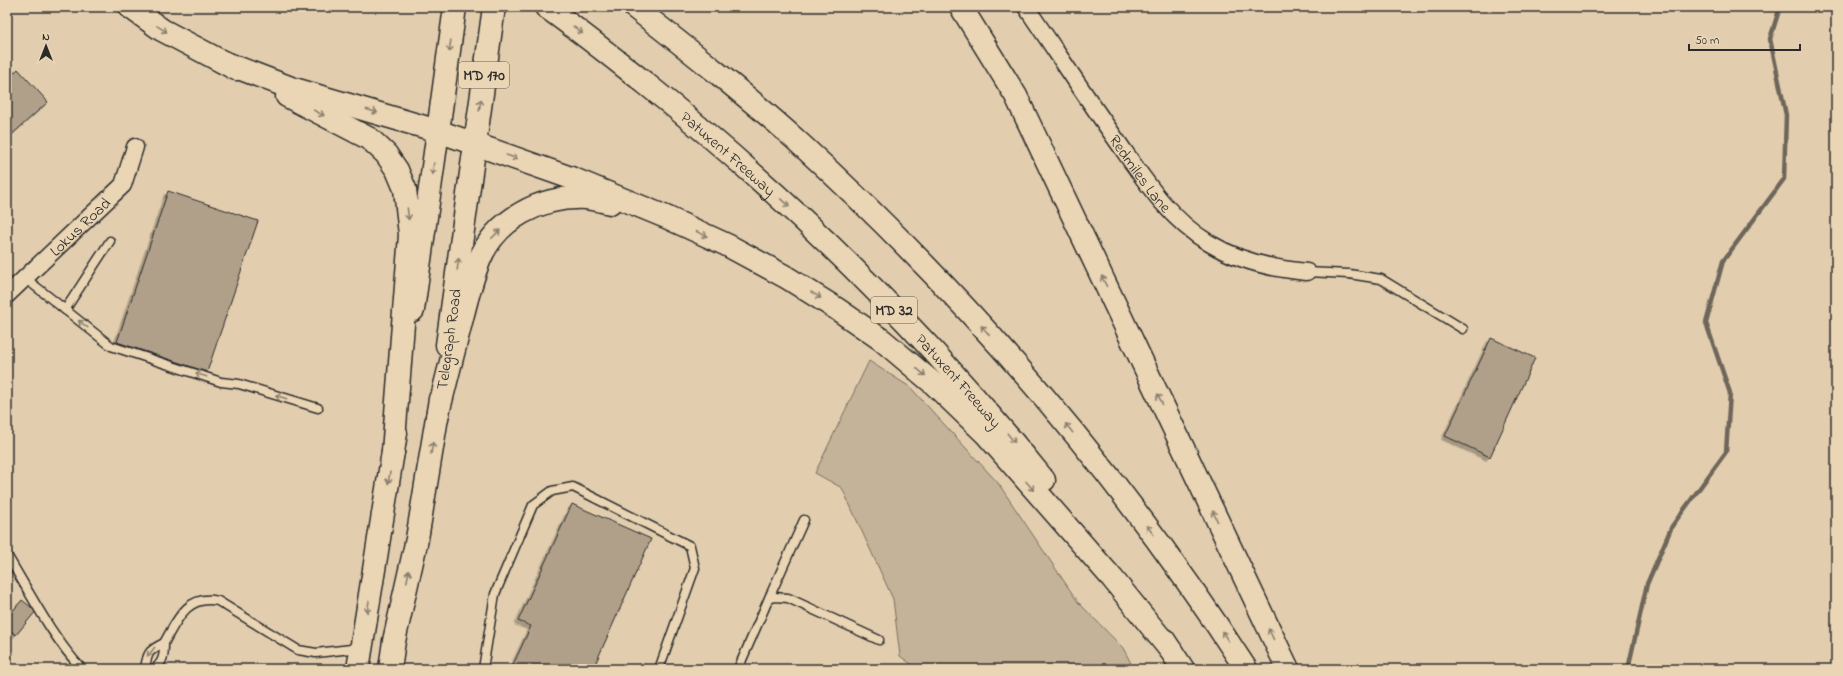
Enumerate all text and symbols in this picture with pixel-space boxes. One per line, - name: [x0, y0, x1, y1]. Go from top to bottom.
- one-way arrow: [156, 25, 167, 33]
- north arrow: [26, 26, 66, 66]
- one-way arrow: [572, 26, 583, 34]
- scale bar: [1689, 26, 1800, 52]
- text: N: [42, 29, 50, 45]
- text: 50 m: [1695, 32, 1719, 50]
- one-way arrow: [446, 39, 454, 52]
- road number: MD 170: [459, 62, 509, 88]
- one-way arrow: [476, 99, 484, 112]
- street label: Patuxent Freeway: [674, 106, 780, 203]
- one-way arrow: [365, 108, 378, 115]
- one-way arrow: [313, 110, 325, 118]
- street label: Redmiles Lane: [1102, 130, 1177, 220]
- one-way arrow: [505, 153, 517, 161]
- one-way arrow: [429, 163, 437, 176]
- street label: Lokus Road: [45, 192, 117, 263]
- one-way arrow: [780, 198, 790, 208]
- one-way arrow: [405, 207, 412, 220]
- one-way arrow: [491, 229, 501, 239]
- one-way arrow: [695, 231, 707, 238]
- one-way arrow: [454, 258, 462, 271]
- one-way arrow: [1100, 275, 1107, 287]
- street label: Telegraph Road: [431, 287, 469, 391]
- one-way arrow: [810, 292, 822, 300]
- road number: MD 32: [871, 297, 917, 323]
- one-way arrow: [78, 320, 89, 329]
- one-way arrow: [980, 324, 989, 335]
- street label: Patuxent Freeway: [909, 329, 1006, 434]
- one-way arrow: [915, 368, 926, 377]
- one-way arrow: [195, 371, 208, 378]
- one-way arrow: [275, 393, 288, 400]
- one-way arrow: [1156, 393, 1163, 405]
- one-way arrow: [1065, 423, 1074, 434]
- one-way arrow: [1006, 432, 1015, 443]
- one-way arrow: [428, 442, 436, 455]
- one-way arrow: [385, 471, 393, 484]
- one-way arrow: [1026, 480, 1035, 491]
- one-way arrow: [1211, 511, 1218, 523]
- one-way arrow: [1146, 525, 1154, 536]
- one-way arrow: [405, 570, 413, 583]
- one-way arrow: [364, 600, 372, 613]
- one-way arrow: [1267, 628, 1274, 640]
- one-way arrow: [1221, 631, 1229, 642]
- one-way arrow: [147, 647, 155, 658]

